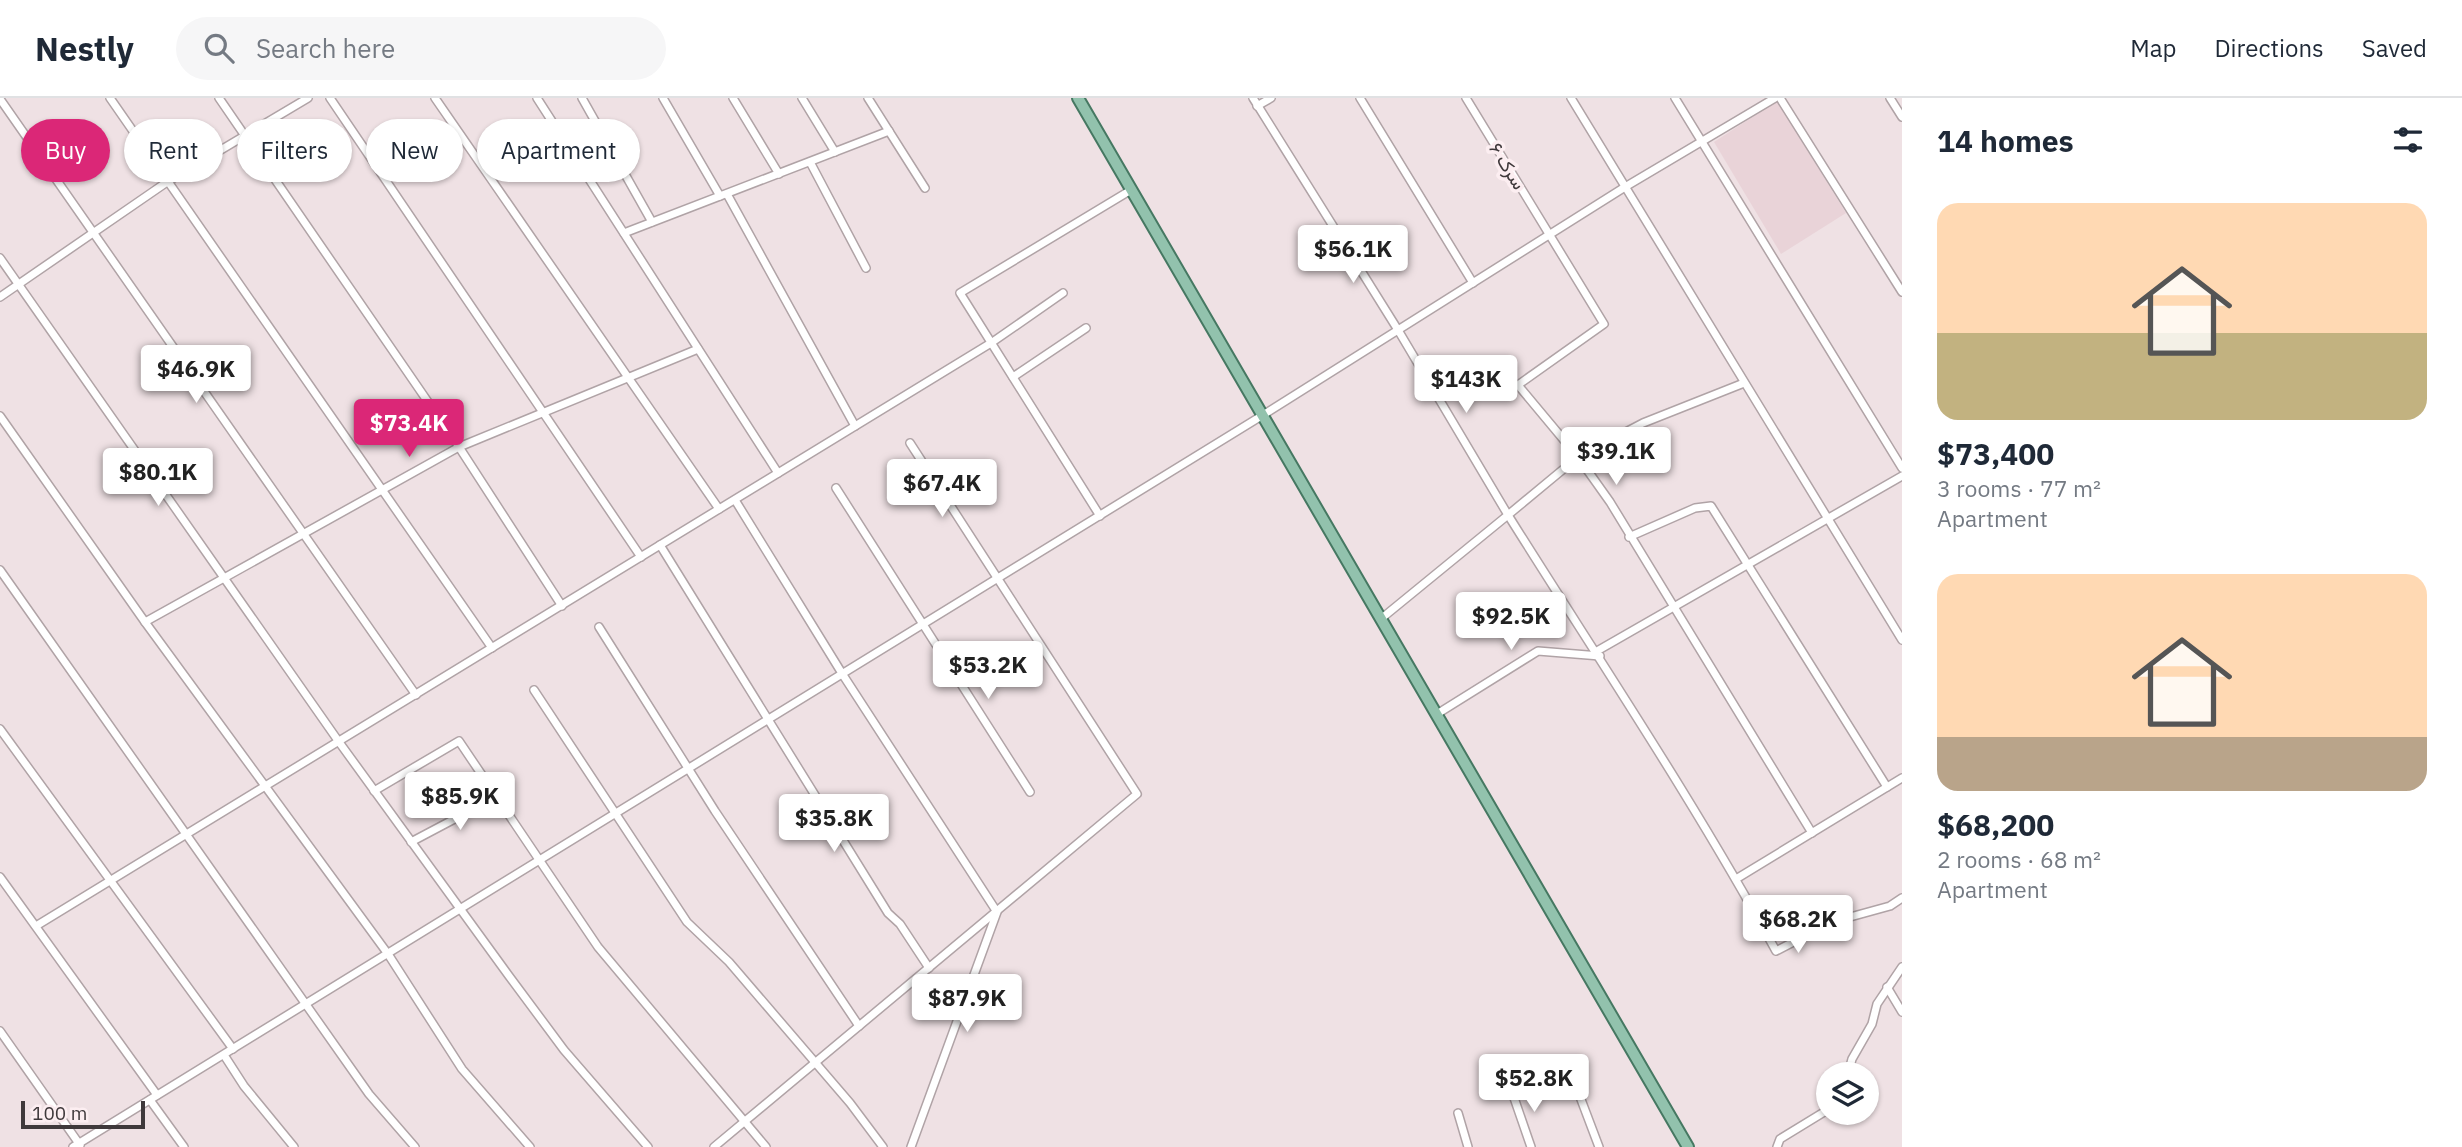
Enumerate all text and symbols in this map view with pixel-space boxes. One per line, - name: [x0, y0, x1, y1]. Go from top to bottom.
- search box: [176, 17, 666, 80]
- text: Nestly: [35, 27, 134, 70]
- icon: search: [200, 29, 238, 67]
- text: Search here: [256, 31, 395, 65]
- text: Map: [2130, 32, 2176, 64]
- text: Directions: [2214, 32, 2324, 64]
- text: Saved: [2362, 32, 2427, 64]
- chip: Buy: [21, 119, 110, 182]
- chip: Rent: [124, 119, 223, 182]
- chip: Filters: [237, 119, 352, 182]
- chip: New: [366, 119, 463, 182]
- chip: Apartment: [477, 119, 640, 182]
- text: 14 homes: [1937, 121, 2074, 160]
- icon: filters: [2389, 121, 2427, 159]
- street label: سرک ۶: [1484, 138, 1532, 194]
- pin: $56.1K: [1296, 226, 1410, 285]
- text: $56.1K: [1314, 233, 1392, 263]
- icon: home: [2119, 248, 2245, 374]
- pin: $46.9K: [139, 345, 253, 405]
- text: $46.9K: [157, 353, 235, 383]
- pin: $143K: [1417, 356, 1515, 415]
- text: $143K: [1430, 363, 1502, 393]
- pin: $73.4K: [352, 400, 466, 459]
- text: $73.4K: [370, 407, 448, 437]
- pin: $39.1K: [1559, 428, 1673, 487]
- text: $73,400: [1937, 434, 2054, 473]
- text: $39.1K: [1577, 435, 1655, 465]
- pin: $80.1K: [101, 448, 215, 508]
- text: $80.1K: [119, 456, 197, 486]
- pin: $67.4K: [885, 460, 999, 519]
- text: $67.4K: [903, 467, 981, 497]
- text: 3 rooms · 77 m²: [1937, 473, 2101, 503]
- text: Apartment: [1937, 503, 2048, 533]
- pin: $92.5K: [1454, 592, 1568, 652]
- text: $92.5K: [1472, 600, 1550, 630]
- icon: home: [2119, 619, 2245, 745]
- pin: $53.2K: [931, 642, 1045, 701]
- text: $53.2K: [949, 649, 1027, 679]
- pin: $85.9K: [403, 772, 517, 832]
- text: $85.9K: [421, 780, 499, 810]
- pin: $35.8K: [777, 794, 891, 854]
- text: $35.8K: [795, 802, 873, 832]
- text: $68,200: [1937, 805, 2054, 844]
- text: 2 rooms · 68 m²: [1937, 844, 2101, 874]
- text: Apartment: [1937, 874, 2048, 904]
- pin: $68.2K: [1741, 896, 1855, 955]
- text: $68.2K: [1759, 903, 1837, 933]
- pin: $87.9K: [910, 974, 1024, 1034]
- text: $87.9K: [928, 982, 1006, 1012]
- pin: $52.8K: [1477, 1054, 1591, 1114]
- text: $52.8K: [1495, 1062, 1573, 1092]
- map controls: [1816, 1062, 1879, 1125]
- button: layers: [1816, 1062, 1879, 1125]
- scale bar: [21, 1098, 145, 1130]
- text: 100 m: [32, 1101, 87, 1125]

